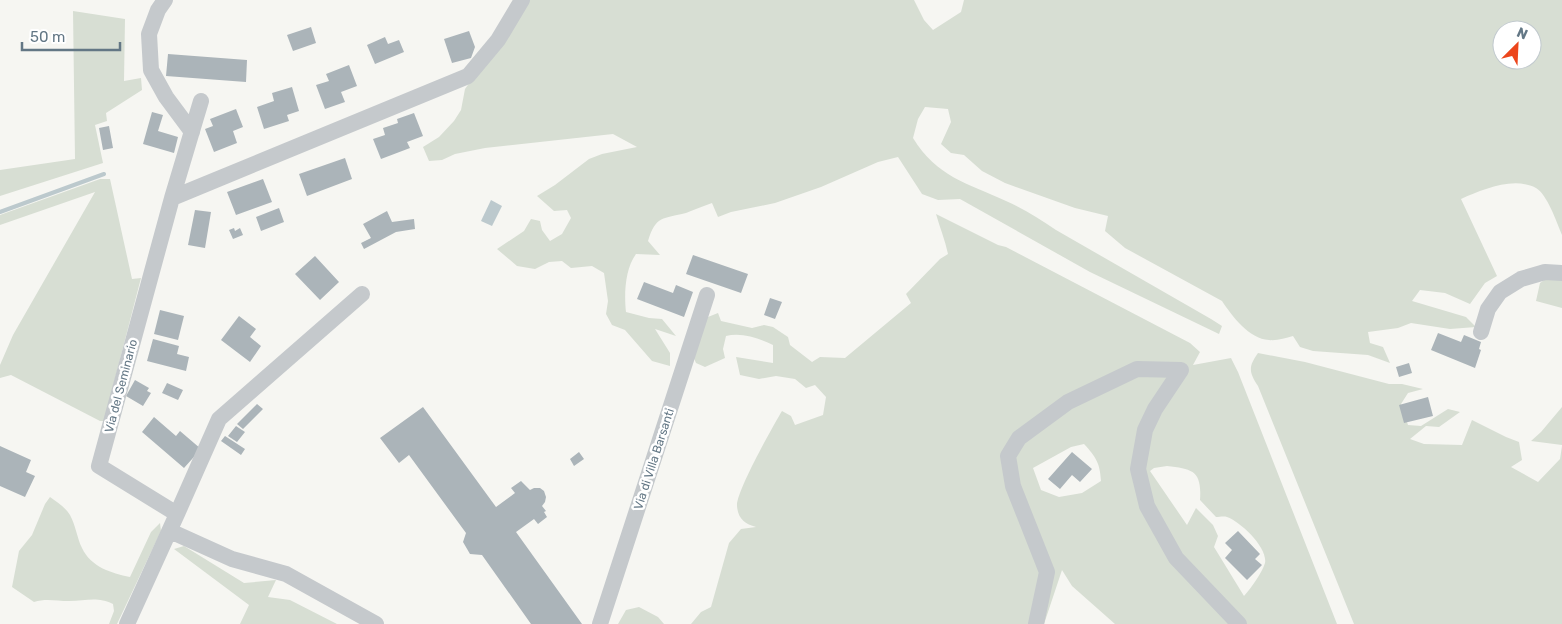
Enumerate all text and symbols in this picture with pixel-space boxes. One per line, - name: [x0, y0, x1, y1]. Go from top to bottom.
- scale bar: [22, 20, 120, 52]
- north arrow: [1492, 20, 1542, 70]
- text: N: [1514, 24, 1530, 43]
- text: 50 m: [30, 28, 65, 46]
- street label: Via del Seminario: [102, 338, 140, 434]
- street label: Via di Villa Barsanti: [631, 406, 677, 511]

